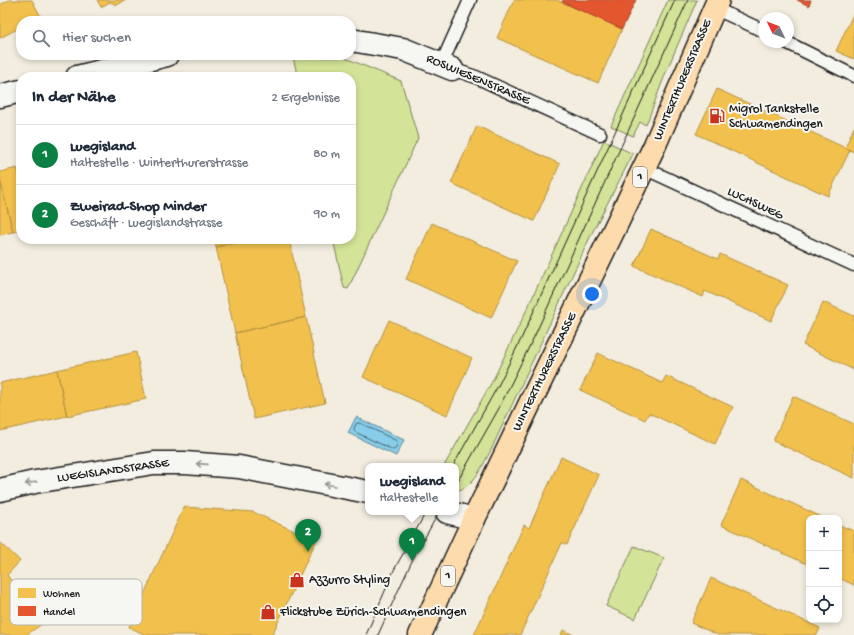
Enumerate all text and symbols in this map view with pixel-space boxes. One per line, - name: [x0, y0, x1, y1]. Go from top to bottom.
- north arrow: [758, 12, 794, 48]
- search box: [16, 16, 356, 60]
- street label: WINTERTHURERSTRASSE: [651, 16, 716, 143]
- icon: search: [30, 27, 52, 49]
- text: Hier suchen: [62, 29, 131, 47]
- street label: ROSWIESENSTRASSE: [424, 51, 533, 109]
- text: In der Nähe: [32, 88, 115, 108]
- text: 2 Ergebnisse: [272, 91, 340, 106]
- place label: Migrol Tankstelle Schwamendingen: [729, 102, 824, 132]
- fuel station icon: Migrol Tankstelle Schwamendingen: [708, 107, 726, 125]
- text: Luegisland: [70, 138, 135, 156]
- text: 1: [42, 147, 48, 162]
- text: 80 m: [313, 147, 340, 162]
- text: Haltestelle · Winterthurerstrasse: [70, 156, 248, 171]
- road number: 1: [633, 167, 647, 187]
- street label: LUCHSWEG: [725, 184, 786, 224]
- text: Zweirad-Shop Minder: [70, 198, 206, 216]
- text: 2: [42, 207, 48, 222]
- text: 90 m: [314, 207, 340, 222]
- text: Geschäft · Luegislandstrasse: [70, 216, 222, 231]
- your location: [582, 284, 602, 304]
- street label: WINTERTHURERSTRASSE: [510, 310, 581, 434]
- street label: LUEGISLANDSTRASSE: [56, 456, 171, 486]
- one-way arrow: [196, 461, 209, 468]
- popup: [365, 463, 459, 515]
- text: Luegisland: [379, 473, 445, 491]
- one-way arrow: [25, 480, 38, 488]
- one-way arrow: [324, 480, 337, 488]
- text: Haltestelle: [379, 491, 438, 506]
- map controls: [806, 515, 842, 623]
- button: +: [806, 515, 842, 551]
- pin: 2: [295, 519, 321, 552]
- pin: 1: [399, 528, 425, 561]
- button: −: [806, 551, 842, 587]
- road number: 1: [441, 566, 455, 586]
- shop icon: Azzurro Styling: [288, 571, 306, 589]
- place label: Azzurro Styling: [309, 573, 390, 588]
- legend: [10, 579, 142, 625]
- button: locate: [806, 587, 842, 623]
- text: Wohnen: [43, 589, 81, 601]
- shop icon: Flickstube Zürich-Schwamendingen: [259, 603, 277, 621]
- place label: Flickstube Zürich-Schwamendingen: [279, 605, 467, 620]
- text: Handel: [43, 607, 76, 619]

